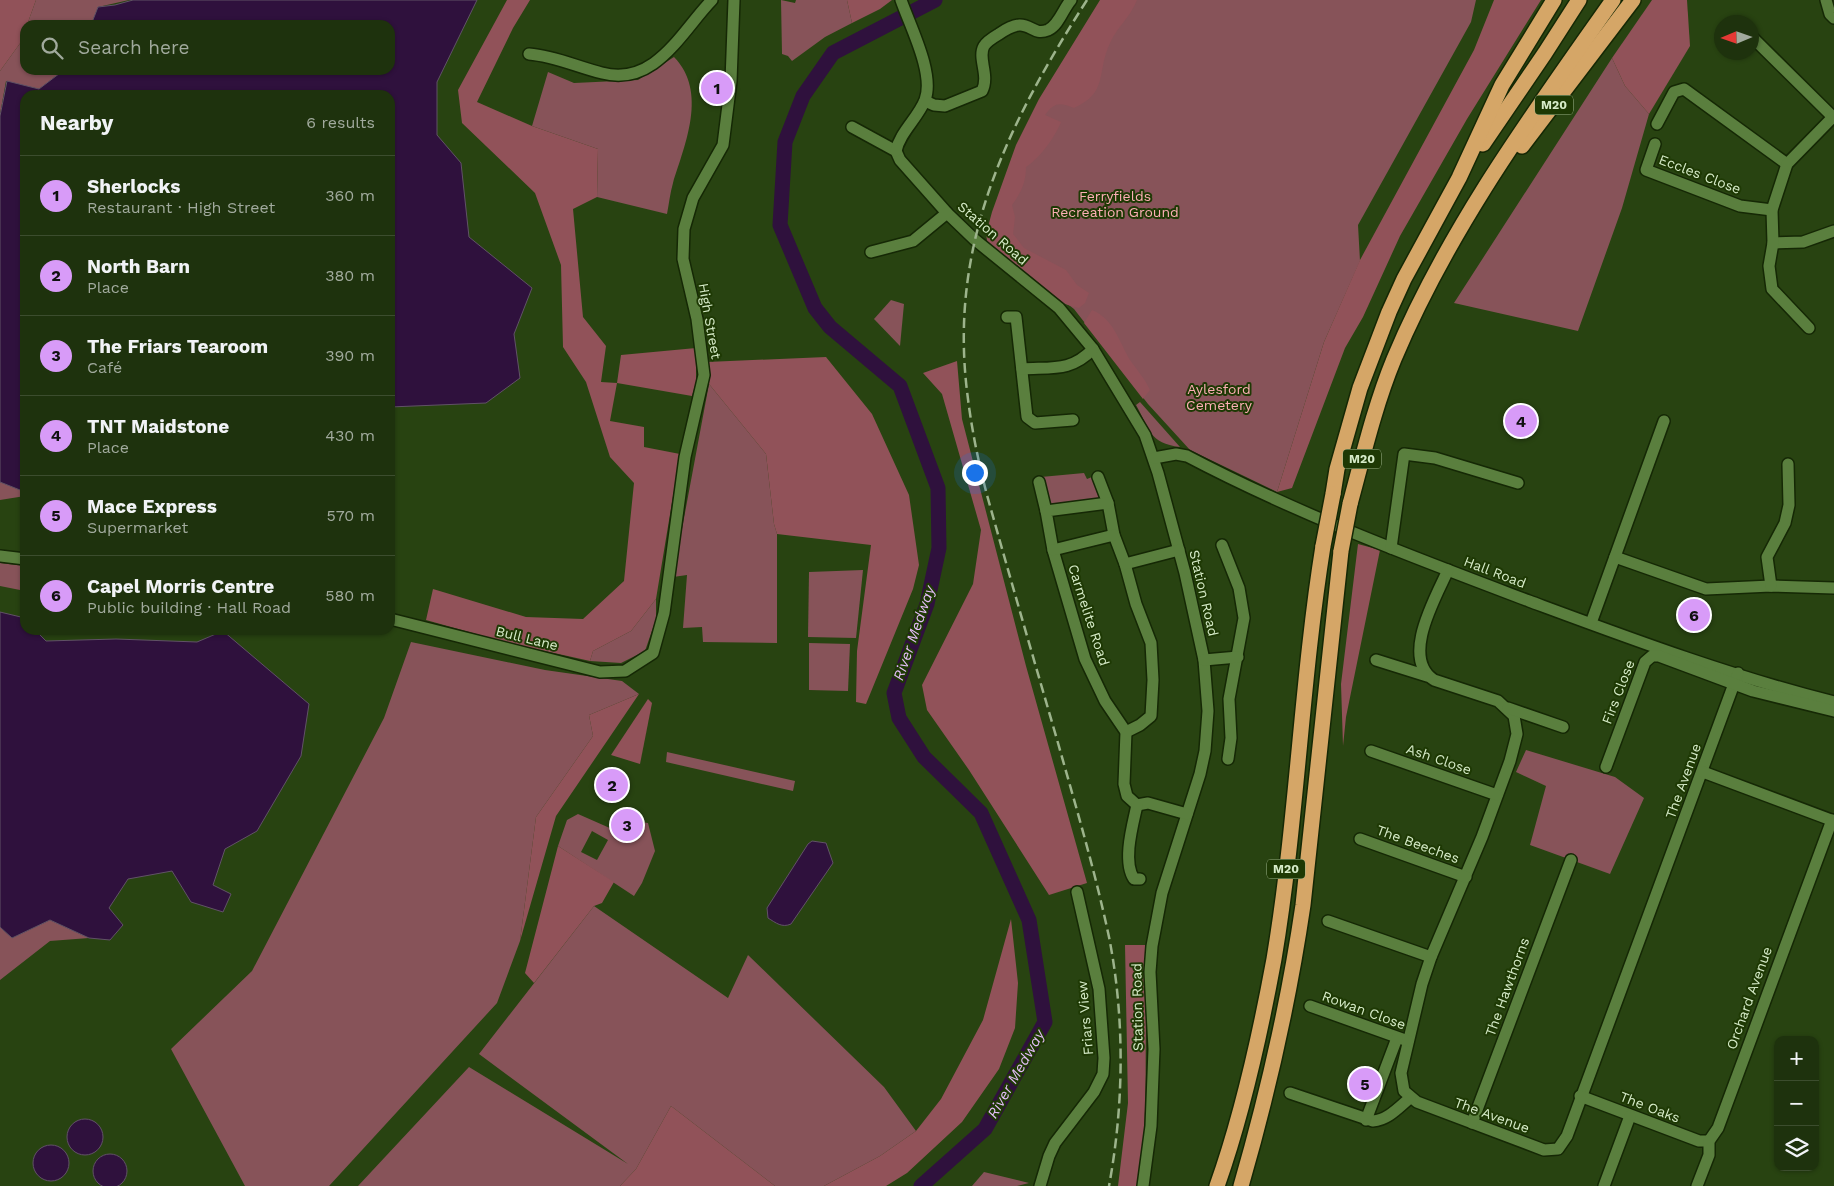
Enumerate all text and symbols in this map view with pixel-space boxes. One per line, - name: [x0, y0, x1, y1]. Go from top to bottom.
- north arrow: [1714, 15, 1759, 60]
- search box: [20, 20, 395, 75]
- icon: search: [38, 34, 66, 62]
- text: Search here: [78, 36, 189, 59]
- pin: 1: [701, 69, 733, 107]
- road number: M20: [1535, 96, 1573, 114]
- text: Nearby: [40, 110, 113, 135]
- text: 6 results: [306, 113, 375, 132]
- street label: Eccles Close: [1657, 151, 1743, 197]
- text: Sherlocks: [87, 175, 180, 198]
- text: 1: [53, 186, 59, 205]
- text: 360 m: [325, 186, 375, 205]
- park label: Ferryfields Recreation Ground: [1051, 188, 1179, 220]
- text: Restaurant · High Street: [87, 198, 275, 217]
- street label: Station Road: [955, 198, 1031, 268]
- text: North Barn: [87, 255, 190, 278]
- text: 2: [51, 266, 61, 285]
- text: 380 m: [325, 266, 375, 285]
- text: Place: [87, 278, 129, 297]
- street label: High Street: [695, 282, 725, 360]
- text: The Friars Tearoom: [87, 335, 268, 358]
- text: 3: [51, 346, 61, 365]
- text: 390 m: [325, 346, 375, 365]
- text: Café: [87, 358, 122, 377]
- park label: Aylesford Cemetery: [1186, 381, 1253, 413]
- pin: 4: [1505, 402, 1537, 440]
- text: TNT Maidstone: [87, 415, 229, 438]
- text: 4: [51, 426, 61, 445]
- text: 430 m: [325, 426, 375, 445]
- text: Place: [87, 438, 129, 457]
- road number: M20: [1343, 449, 1381, 468]
- your location: [962, 460, 988, 486]
- text: Mace Express: [87, 495, 217, 518]
- text: 5: [51, 506, 61, 525]
- text: 570 m: [326, 506, 375, 525]
- text: Supermarket: [87, 518, 188, 537]
- street label: Station Road: [1186, 548, 1222, 638]
- street label: Hall Road: [1462, 553, 1528, 591]
- street label: Carmelite Road: [1065, 562, 1113, 668]
- text: Capel Morris Centre: [87, 575, 274, 598]
- water label: River Medway: [889, 582, 939, 683]
- text: 6: [51, 586, 61, 605]
- text: 580 m: [325, 586, 375, 605]
- pin: 6: [1678, 596, 1710, 634]
- text: Public building · Hall Road: [87, 598, 291, 617]
- street label: Bull Lane: [494, 623, 560, 653]
- street label: Firs Close: [1598, 658, 1638, 726]
- street label: Ash Close: [1404, 740, 1474, 778]
- street label: The Avenue: [1662, 741, 1704, 821]
- pin: 2: [596, 766, 628, 804]
- pin: 3: [611, 806, 643, 844]
- street label: The Beeches: [1374, 822, 1462, 866]
- road number: M20: [1267, 860, 1305, 879]
- street label: The Hawthorns: [1482, 935, 1532, 1039]
- street label: Orchard Avenue: [1723, 944, 1775, 1052]
- street label: Station Road: [1128, 963, 1146, 1051]
- street label: Friars View: [1074, 980, 1096, 1056]
- street label: Rowan Close: [1320, 987, 1408, 1033]
- water label: River Medway: [983, 1025, 1049, 1121]
- map controls: [1774, 1036, 1819, 1171]
- button: +: [1774, 1036, 1819, 1081]
- pin: 5: [1349, 1065, 1381, 1103]
- button: −: [1774, 1081, 1819, 1126]
- street label: The Oaks: [1618, 1088, 1682, 1126]
- street label: The Avenue: [1452, 1094, 1532, 1136]
- button: layers: [1774, 1126, 1819, 1171]

